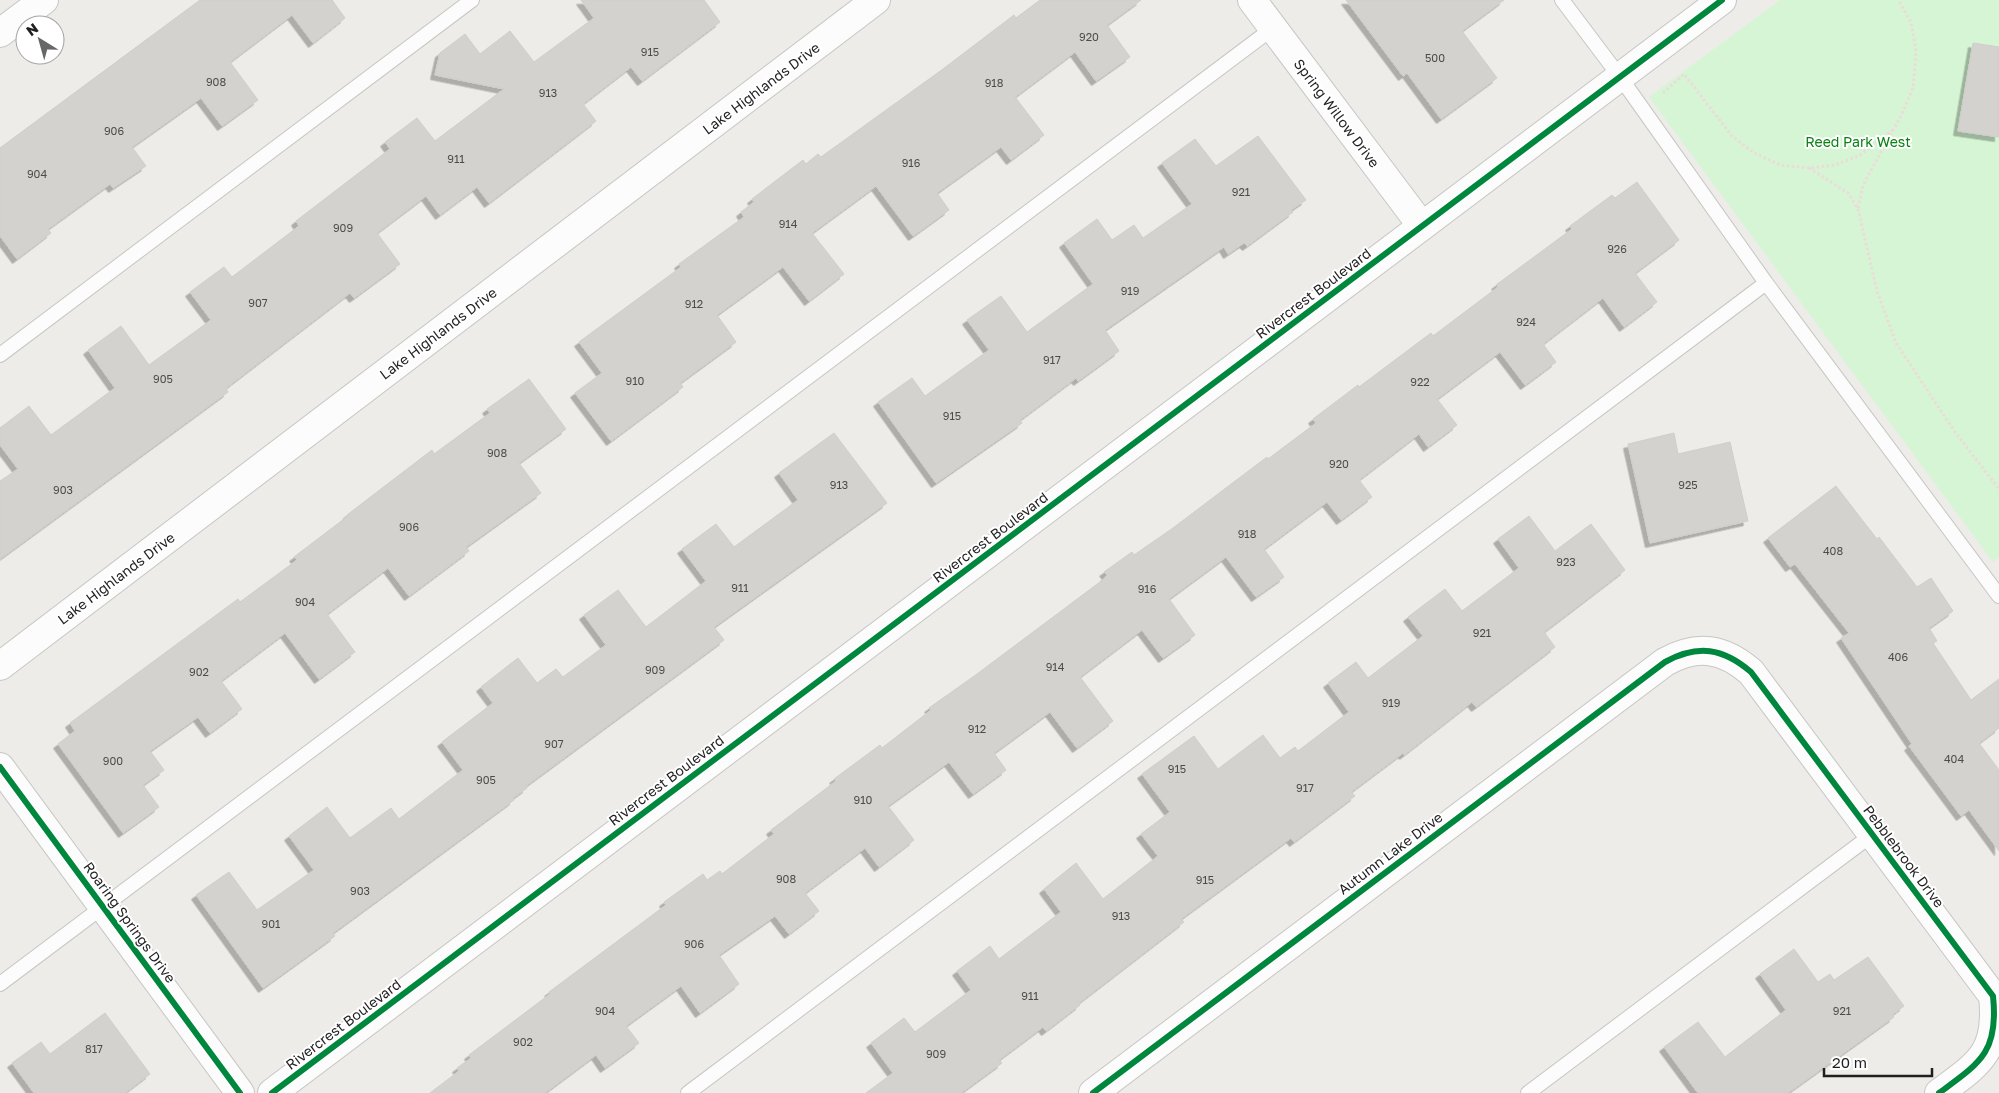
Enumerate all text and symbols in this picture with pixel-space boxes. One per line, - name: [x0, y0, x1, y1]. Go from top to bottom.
- north arrow: [15, 15, 65, 65]
- text: N: [23, 19, 41, 39]
- house number: 920: [1079, 30, 1099, 43]
- street label: Lake Highlands Drive: [699, 38, 823, 138]
- house number: 915: [641, 45, 659, 58]
- house number: 500: [1425, 51, 1445, 64]
- street label: Spring Willow Drive: [1291, 55, 1383, 171]
- house number: 908: [206, 75, 226, 88]
- house number: 918: [985, 76, 1004, 89]
- house number: 913: [539, 86, 557, 99]
- house number: 906: [104, 124, 124, 137]
- park label: Reed Park West: [1805, 133, 1911, 150]
- house number: 911: [447, 152, 465, 165]
- house number: 916: [902, 156, 921, 169]
- house number: 904: [27, 167, 47, 180]
- house number: 921: [1232, 185, 1250, 198]
- house number: 914: [779, 217, 798, 230]
- house number: 909: [333, 221, 353, 234]
- house number: 926: [1607, 242, 1627, 255]
- street label: Rivercrest Boulevard: [1252, 244, 1374, 342]
- street label: Lake Highlands Drive: [376, 283, 500, 383]
- house number: 919: [1121, 284, 1139, 297]
- house number: 907: [248, 296, 268, 309]
- house number: 912: [685, 297, 703, 310]
- house number: 924: [1516, 315, 1536, 328]
- house number: 917: [1043, 353, 1061, 366]
- house number: 905: [153, 372, 173, 385]
- house number: 910: [626, 374, 645, 387]
- house number: 922: [1410, 375, 1430, 388]
- house number: 915: [943, 409, 961, 422]
- house number: 908: [487, 446, 507, 459]
- house number: 920: [1329, 457, 1349, 470]
- house number: 913: [830, 478, 848, 491]
- house number: 925: [1678, 478, 1698, 491]
- house number: 903: [53, 483, 73, 496]
- street label: Rivercrest Boulevard: [929, 488, 1051, 586]
- house number: 906: [399, 520, 419, 533]
- house number: 918: [1238, 527, 1257, 540]
- street label: Lake Highlands Drive: [54, 528, 178, 628]
- house number: 408: [1823, 544, 1843, 557]
- house number: 923: [1556, 555, 1576, 568]
- house number: 911: [731, 581, 749, 594]
- house number: 916: [1138, 582, 1157, 595]
- house number: 904: [295, 595, 315, 608]
- house number: 921: [1473, 626, 1491, 639]
- house number: 406: [1888, 650, 1908, 663]
- house number: 914: [1046, 660, 1065, 673]
- house number: 909: [645, 663, 665, 676]
- house number: 902: [189, 665, 209, 678]
- house number: 919: [1382, 696, 1400, 709]
- house number: 912: [968, 722, 986, 735]
- street label: Rivercrest Boulevard: [605, 731, 727, 829]
- house number: 907: [544, 737, 564, 750]
- house number: 404: [1944, 752, 1964, 765]
- house number: 900: [103, 754, 123, 767]
- house number: 915: [1168, 762, 1186, 775]
- house number: 905: [476, 773, 496, 786]
- house number: 917: [1296, 781, 1314, 794]
- house number: 910: [854, 793, 873, 806]
- street label: Pebblebrook Drive: [1860, 802, 1948, 910]
- street label: Autumn Lake Drive: [1335, 808, 1445, 898]
- street label: Roaring Springs Drive: [80, 858, 180, 986]
- house number: 908: [776, 872, 796, 885]
- house number: 915: [1196, 873, 1214, 886]
- house number: 903: [350, 884, 370, 897]
- house number: 913: [1112, 909, 1130, 922]
- house number: 901: [262, 917, 280, 930]
- house number: 906: [684, 937, 704, 950]
- street label: Rivercrest Boulevard: [282, 975, 404, 1073]
- house number: 911: [1021, 989, 1039, 1002]
- house number: 904: [595, 1004, 615, 1017]
- house number: 921: [1833, 1004, 1851, 1017]
- house number: 902: [513, 1035, 533, 1048]
- house number: 817: [85, 1042, 103, 1055]
- scale bar: [1824, 1046, 1932, 1078]
- house number: 909: [926, 1047, 946, 1060]
- text: 20 m: [1832, 1053, 1867, 1071]

